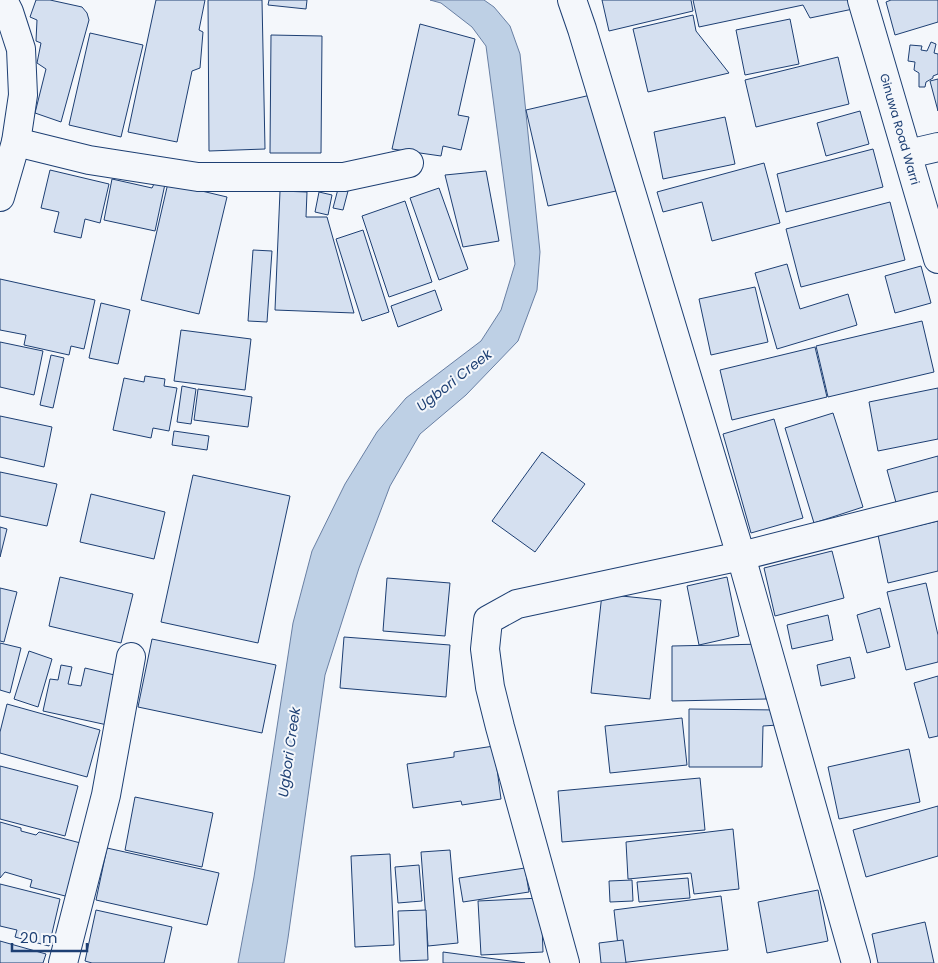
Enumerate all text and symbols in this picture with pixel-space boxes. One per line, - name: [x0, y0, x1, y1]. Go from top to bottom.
- street label: Ginuwa Road Warri: [876, 71, 924, 187]
- water label: Ugbori Creek: [412, 344, 497, 416]
- water label: Ugbori Creek: [273, 705, 305, 798]
- scale bar: [12, 920, 88, 952]
- text: 20 m: [20, 927, 58, 948]

